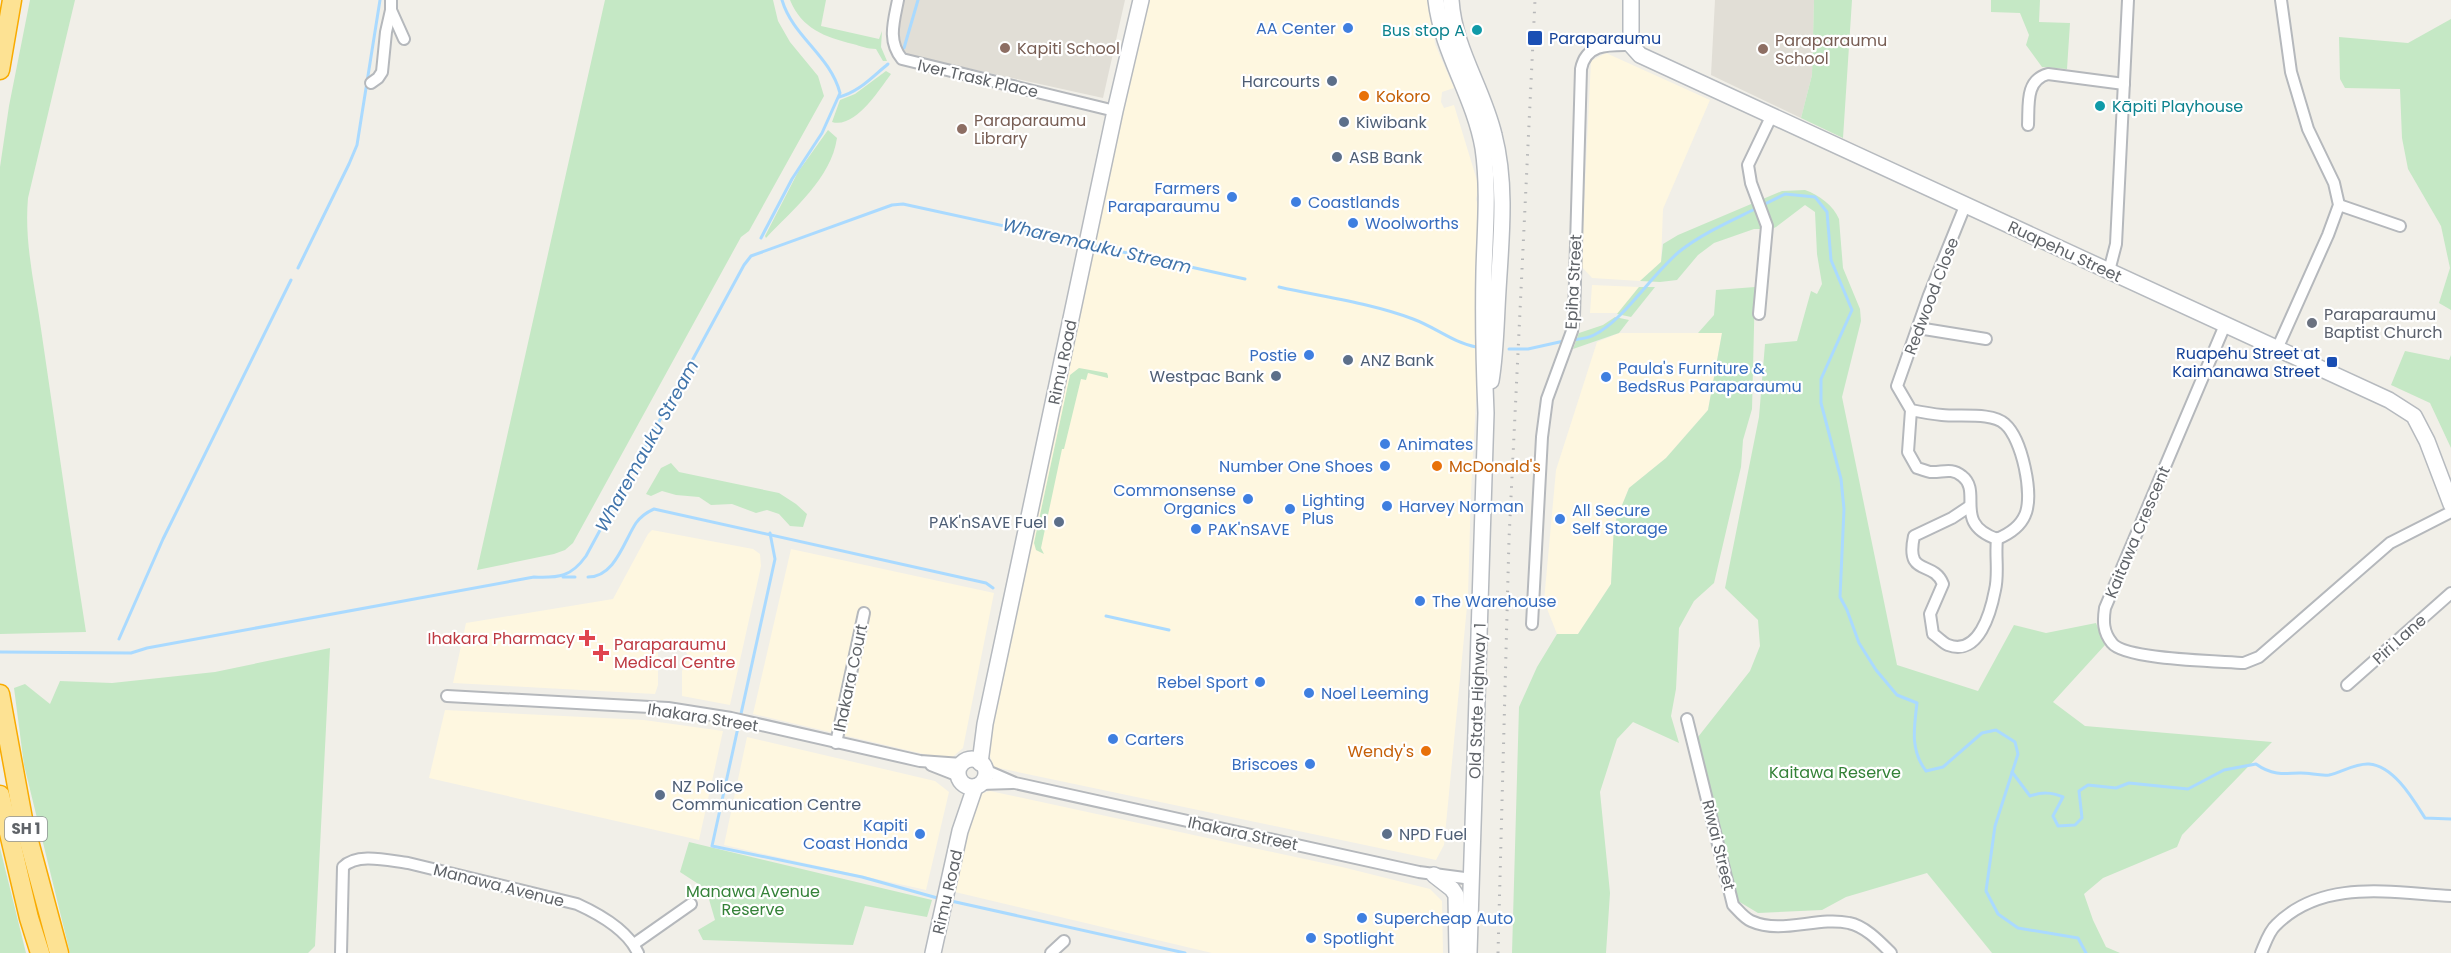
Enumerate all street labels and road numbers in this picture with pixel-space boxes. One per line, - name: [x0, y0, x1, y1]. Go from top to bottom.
- street label: Iver Trask Place: [915, 53, 1040, 104]
- street label: Ruapehu Street: [2004, 215, 2126, 288]
- street label: Epiha Street: [1560, 234, 1587, 330]
- street label: Redwood Close: [1899, 234, 1964, 358]
- street label: Rimu Road: [1042, 318, 1083, 407]
- street label: Kaitawa Crescent: [2099, 462, 2176, 602]
- street label: Piri Lane: [2367, 609, 2431, 670]
- street label: Ihakara Court: [828, 622, 873, 734]
- street label: Old State Highway 1: [1463, 623, 1492, 779]
- street label: Ihakara Street: [646, 697, 760, 738]
- street label: Riwai Street: [1696, 797, 1741, 893]
- street label: Ihakara Street: [1186, 811, 1300, 856]
- road number: SH 1: [5, 817, 47, 841]
- street label: Rimu Road: [927, 847, 968, 937]
- street label: Manawa Avenue: [431, 858, 567, 913]

